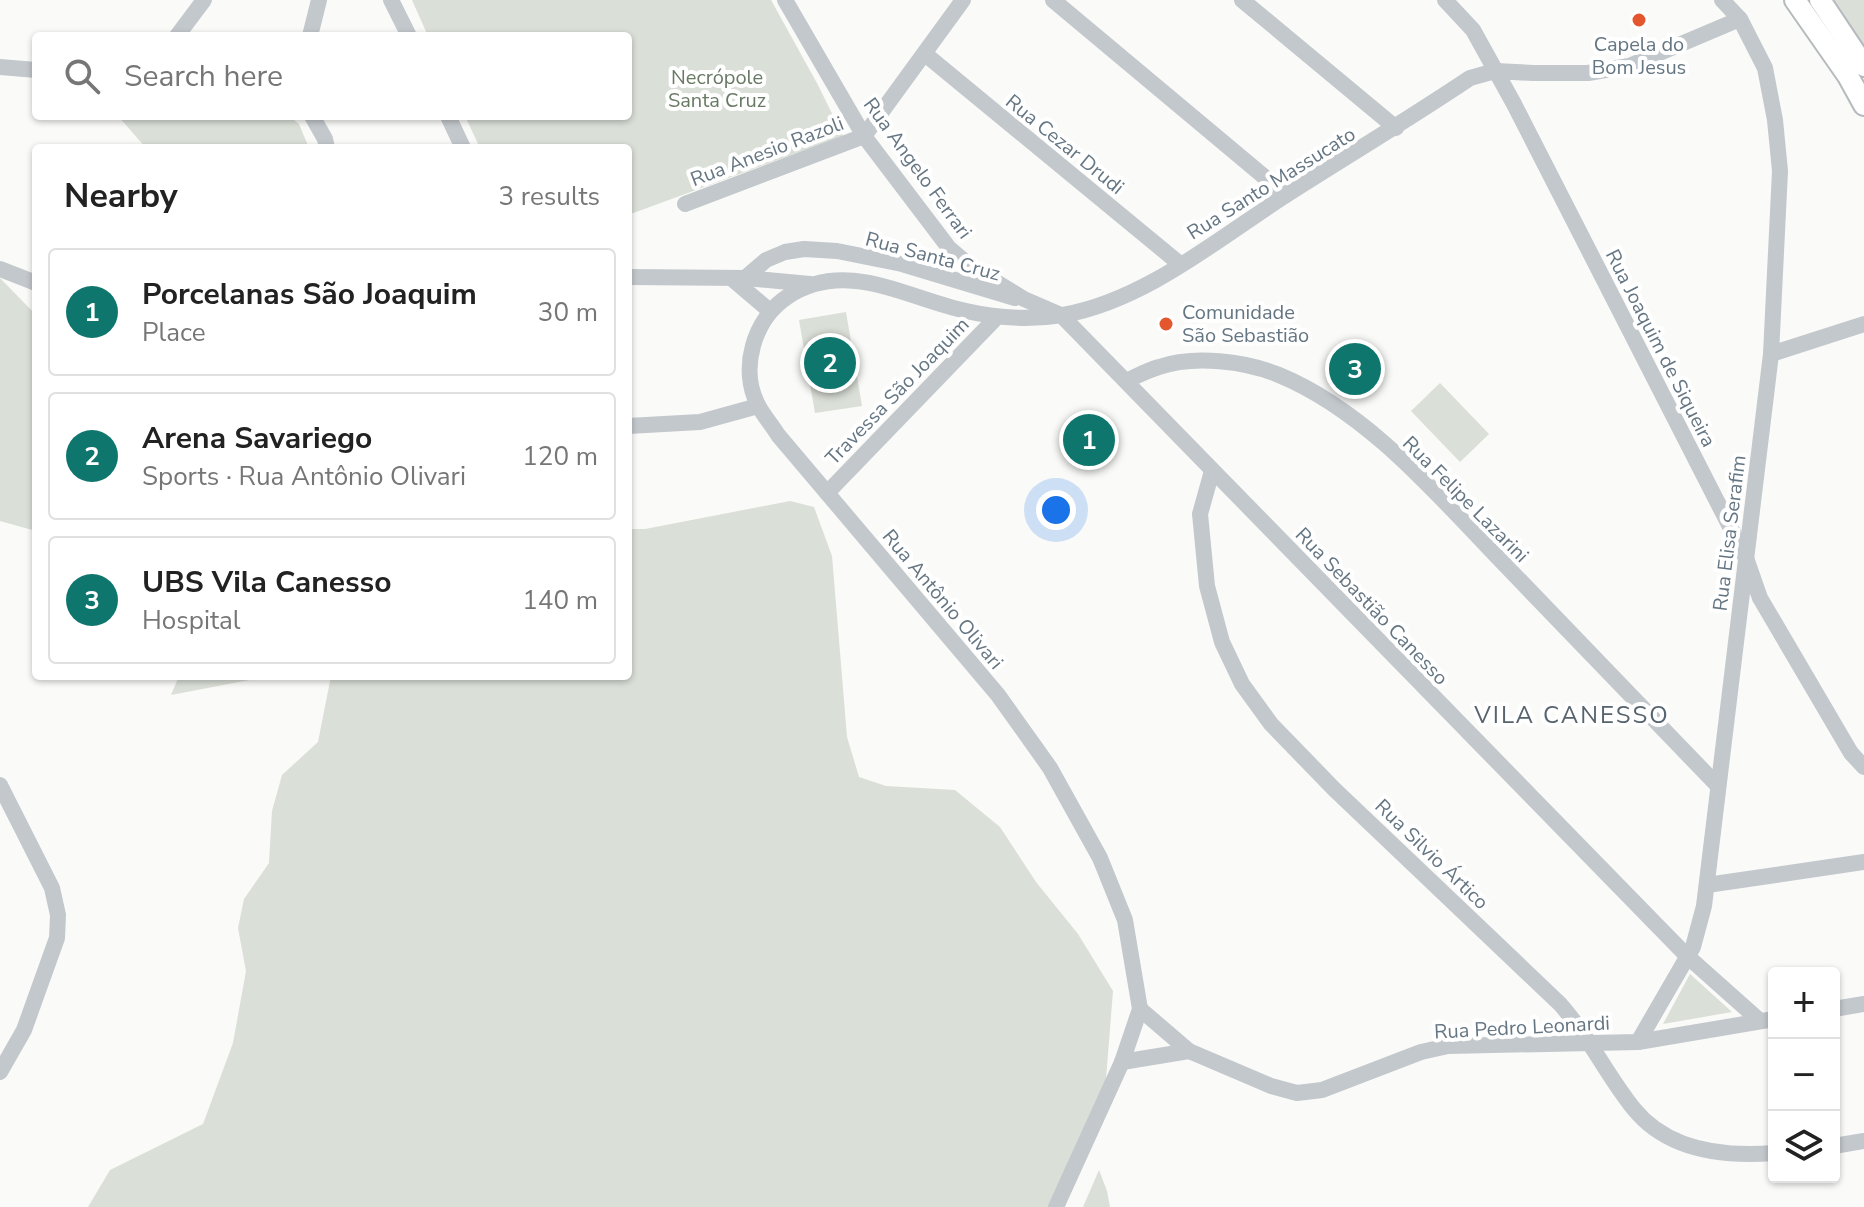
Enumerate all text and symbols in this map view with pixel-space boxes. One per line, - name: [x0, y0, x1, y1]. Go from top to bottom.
- marker: Capela do Bom Jesus: [1630, 11, 1648, 29]
- place label: Capela do Bom Jesus: [1592, 31, 1686, 81]
- search box: [32, 32, 632, 120]
- icon: search: [60, 54, 104, 98]
- text: Search here: [124, 56, 283, 97]
- park label: Necrópole Santa Cruz: [668, 64, 766, 114]
- street label: Rua Cezar Drudi: [1000, 88, 1130, 201]
- street label: Rua Angelo Ferrari: [857, 92, 978, 244]
- street label: Rua Anesio Razoli: [687, 110, 848, 193]
- street label: Rua Santo Massucato: [1182, 121, 1361, 246]
- text: Nearby: [64, 173, 178, 219]
- text: 3 results: [499, 179, 600, 214]
- street label: Rua Santa Cruz: [863, 226, 1003, 287]
- street label: Rua Joaquim de Siqueira: [1599, 245, 1722, 452]
- text: Porcelanas São Joaquim: [142, 274, 477, 315]
- text: 1: [84, 295, 100, 330]
- text: 30 m: [538, 295, 598, 330]
- place label: Comunidade São Sebastião: [1182, 299, 1309, 349]
- street label: Travessa São Joaquim: [820, 312, 975, 471]
- text: Place: [142, 315, 206, 350]
- marker: Comunidade São Sebastião: [1157, 315, 1175, 333]
- pin: 2: [804, 333, 856, 393]
- pin: 3: [1329, 339, 1381, 399]
- pin: 1: [1063, 410, 1115, 470]
- text: Arena Savariego: [142, 418, 372, 459]
- street label: Rua Felipe Lazarini: [1396, 430, 1535, 569]
- text: 2: [84, 439, 100, 474]
- text: 120 m: [522, 439, 598, 474]
- street label: Rua Elisa Serafim: [1707, 454, 1752, 613]
- text: Sports · Rua Antônio Olivari: [142, 459, 466, 494]
- your location: [1036, 490, 1076, 530]
- street label: Rua Sebastião Canesso: [1289, 522, 1454, 691]
- street label: Rua Antônio Olivari: [876, 524, 1009, 675]
- text: UBS Vila Canesso: [142, 562, 392, 603]
- text: 3: [84, 583, 100, 618]
- text: 140 m: [522, 583, 598, 618]
- text: Hospital: [142, 603, 241, 638]
- district label: VILA CANESSO: [1473, 699, 1670, 731]
- street label: Rua Silvio Ártico: [1369, 793, 1494, 916]
- map controls: [1768, 967, 1840, 1183]
- button: +: [1768, 967, 1840, 1039]
- street label: Rua Pedro Leonardi: [1433, 1009, 1611, 1046]
- button: −: [1768, 1039, 1840, 1111]
- button: layers: [1768, 1111, 1840, 1183]

